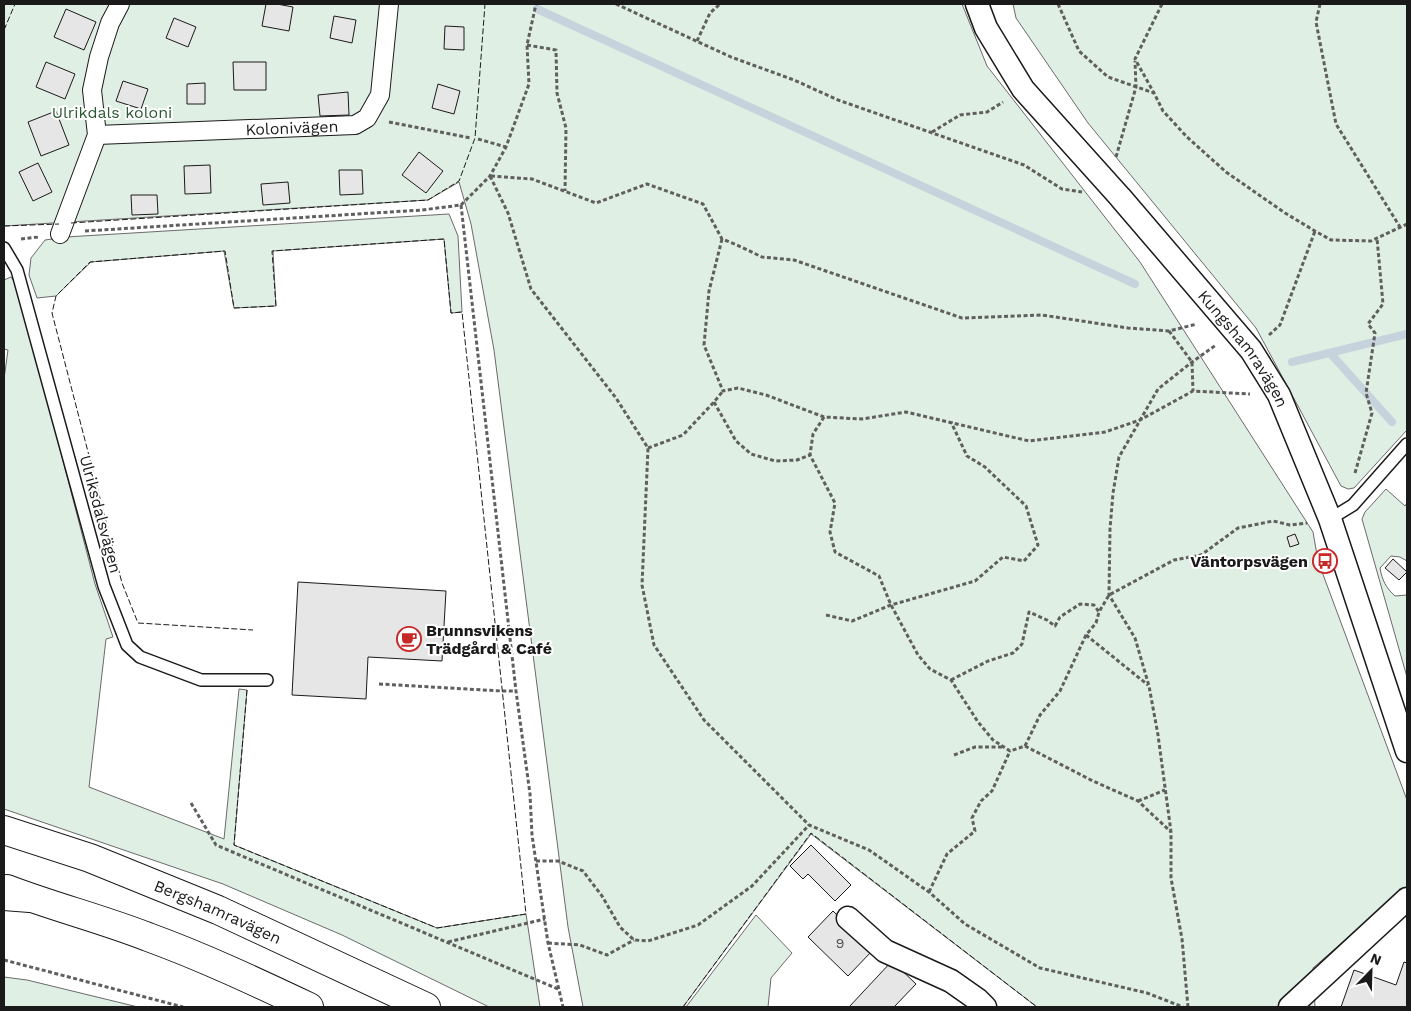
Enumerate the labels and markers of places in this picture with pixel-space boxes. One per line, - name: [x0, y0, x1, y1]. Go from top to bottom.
- bus stop icon: Väntorpsvägen: [1312, 548, 1338, 574]
- place label: Väntorpsvägen: [1190, 552, 1308, 571]
- place label: Brunnsvikens Trädgård & Café: [426, 621, 552, 658]
- cafe icon: Brunnsvikens Trädgård & Café: [396, 626, 422, 652]

